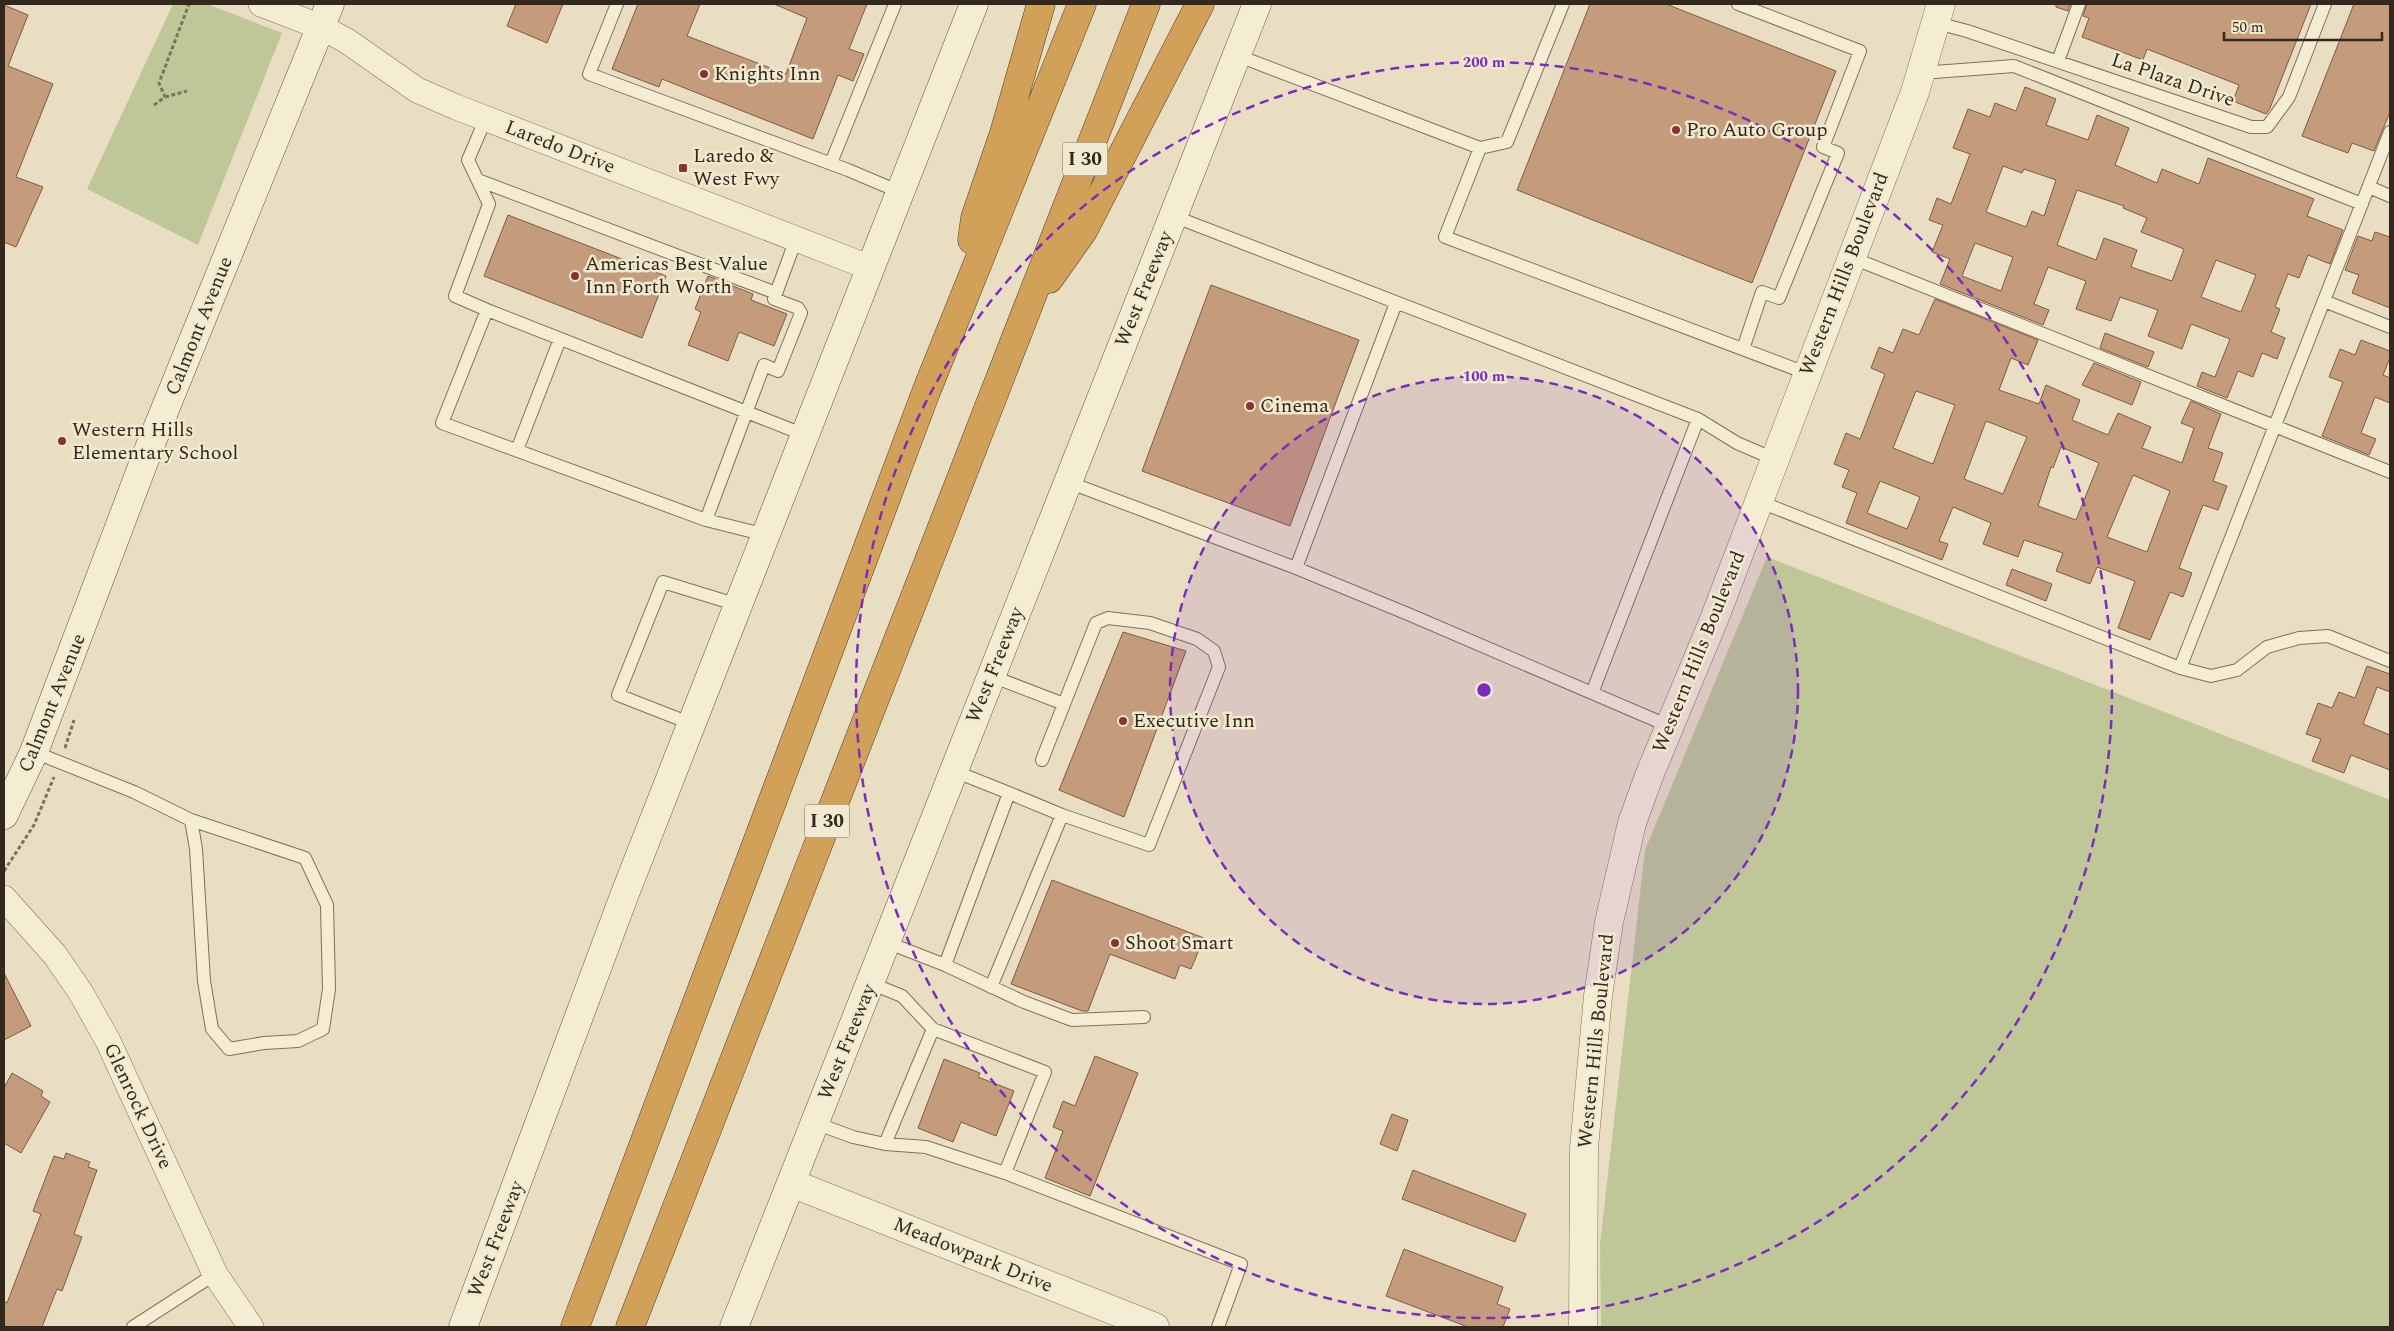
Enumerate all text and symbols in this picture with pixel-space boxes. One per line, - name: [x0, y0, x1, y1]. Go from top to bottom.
- scale bar: [2224, 10, 2382, 42]
- text: 50 m: [2232, 16, 2264, 39]
- street label: La Plaza Drive: [2107, 45, 2239, 115]
- text: 200 m: [1463, 51, 1506, 74]
- place label: Knights Inn: [714, 59, 820, 89]
- marker: Knights Inn: [698, 68, 710, 80]
- street label: Laredo Drive: [500, 112, 620, 182]
- place label: Pro Auto Group: [1686, 115, 1828, 145]
- marker: Pro Auto Group: [1670, 124, 1682, 136]
- place label: Laredo & West Fwy: [693, 141, 781, 194]
- road number: I 30: [1062, 142, 1108, 176]
- marker: Laredo & West Fwy: [677, 162, 689, 174]
- street label: Western Hills Boulevard: [1791, 168, 1897, 380]
- street label: West Freeway: [1107, 225, 1181, 352]
- place label: Americas Best Value Inn Forth Worth: [585, 249, 768, 302]
- street label: Calmont Avenue: [157, 252, 241, 400]
- marker: Americas Best Value Inn Forth Worth: [569, 270, 581, 282]
- text: 100 m: [1463, 365, 1506, 388]
- place label: Cinema: [1260, 391, 1329, 421]
- marker: Cinema: [1244, 400, 1256, 412]
- place label: Western Hills Elementary School: [72, 415, 238, 468]
- marker: Western Hills Elementary School: [56, 435, 68, 447]
- street label: Western Hills Boulevard: [1645, 546, 1753, 758]
- street label: West Freeway: [958, 601, 1032, 728]
- street label: Calmont Avenue: [10, 629, 94, 777]
- centre of rings: [1475, 681, 1493, 699]
- place label: Executive Inn: [1133, 706, 1255, 736]
- marker: Executive Inn: [1117, 715, 1129, 727]
- road number: I 30: [804, 804, 850, 838]
- place label: Shoot Smart: [1125, 928, 1234, 958]
- street label: Western Hills Boulevard: [1570, 932, 1622, 1150]
- marker: Shoot Smart: [1109, 937, 1121, 949]
- street label: West Freeway: [810, 978, 884, 1105]
- street label: Glenrock Drive: [96, 1038, 180, 1174]
- street label: West Freeway: [460, 1175, 532, 1302]
- street label: Meadowpark Drive: [889, 1209, 1057, 1301]

